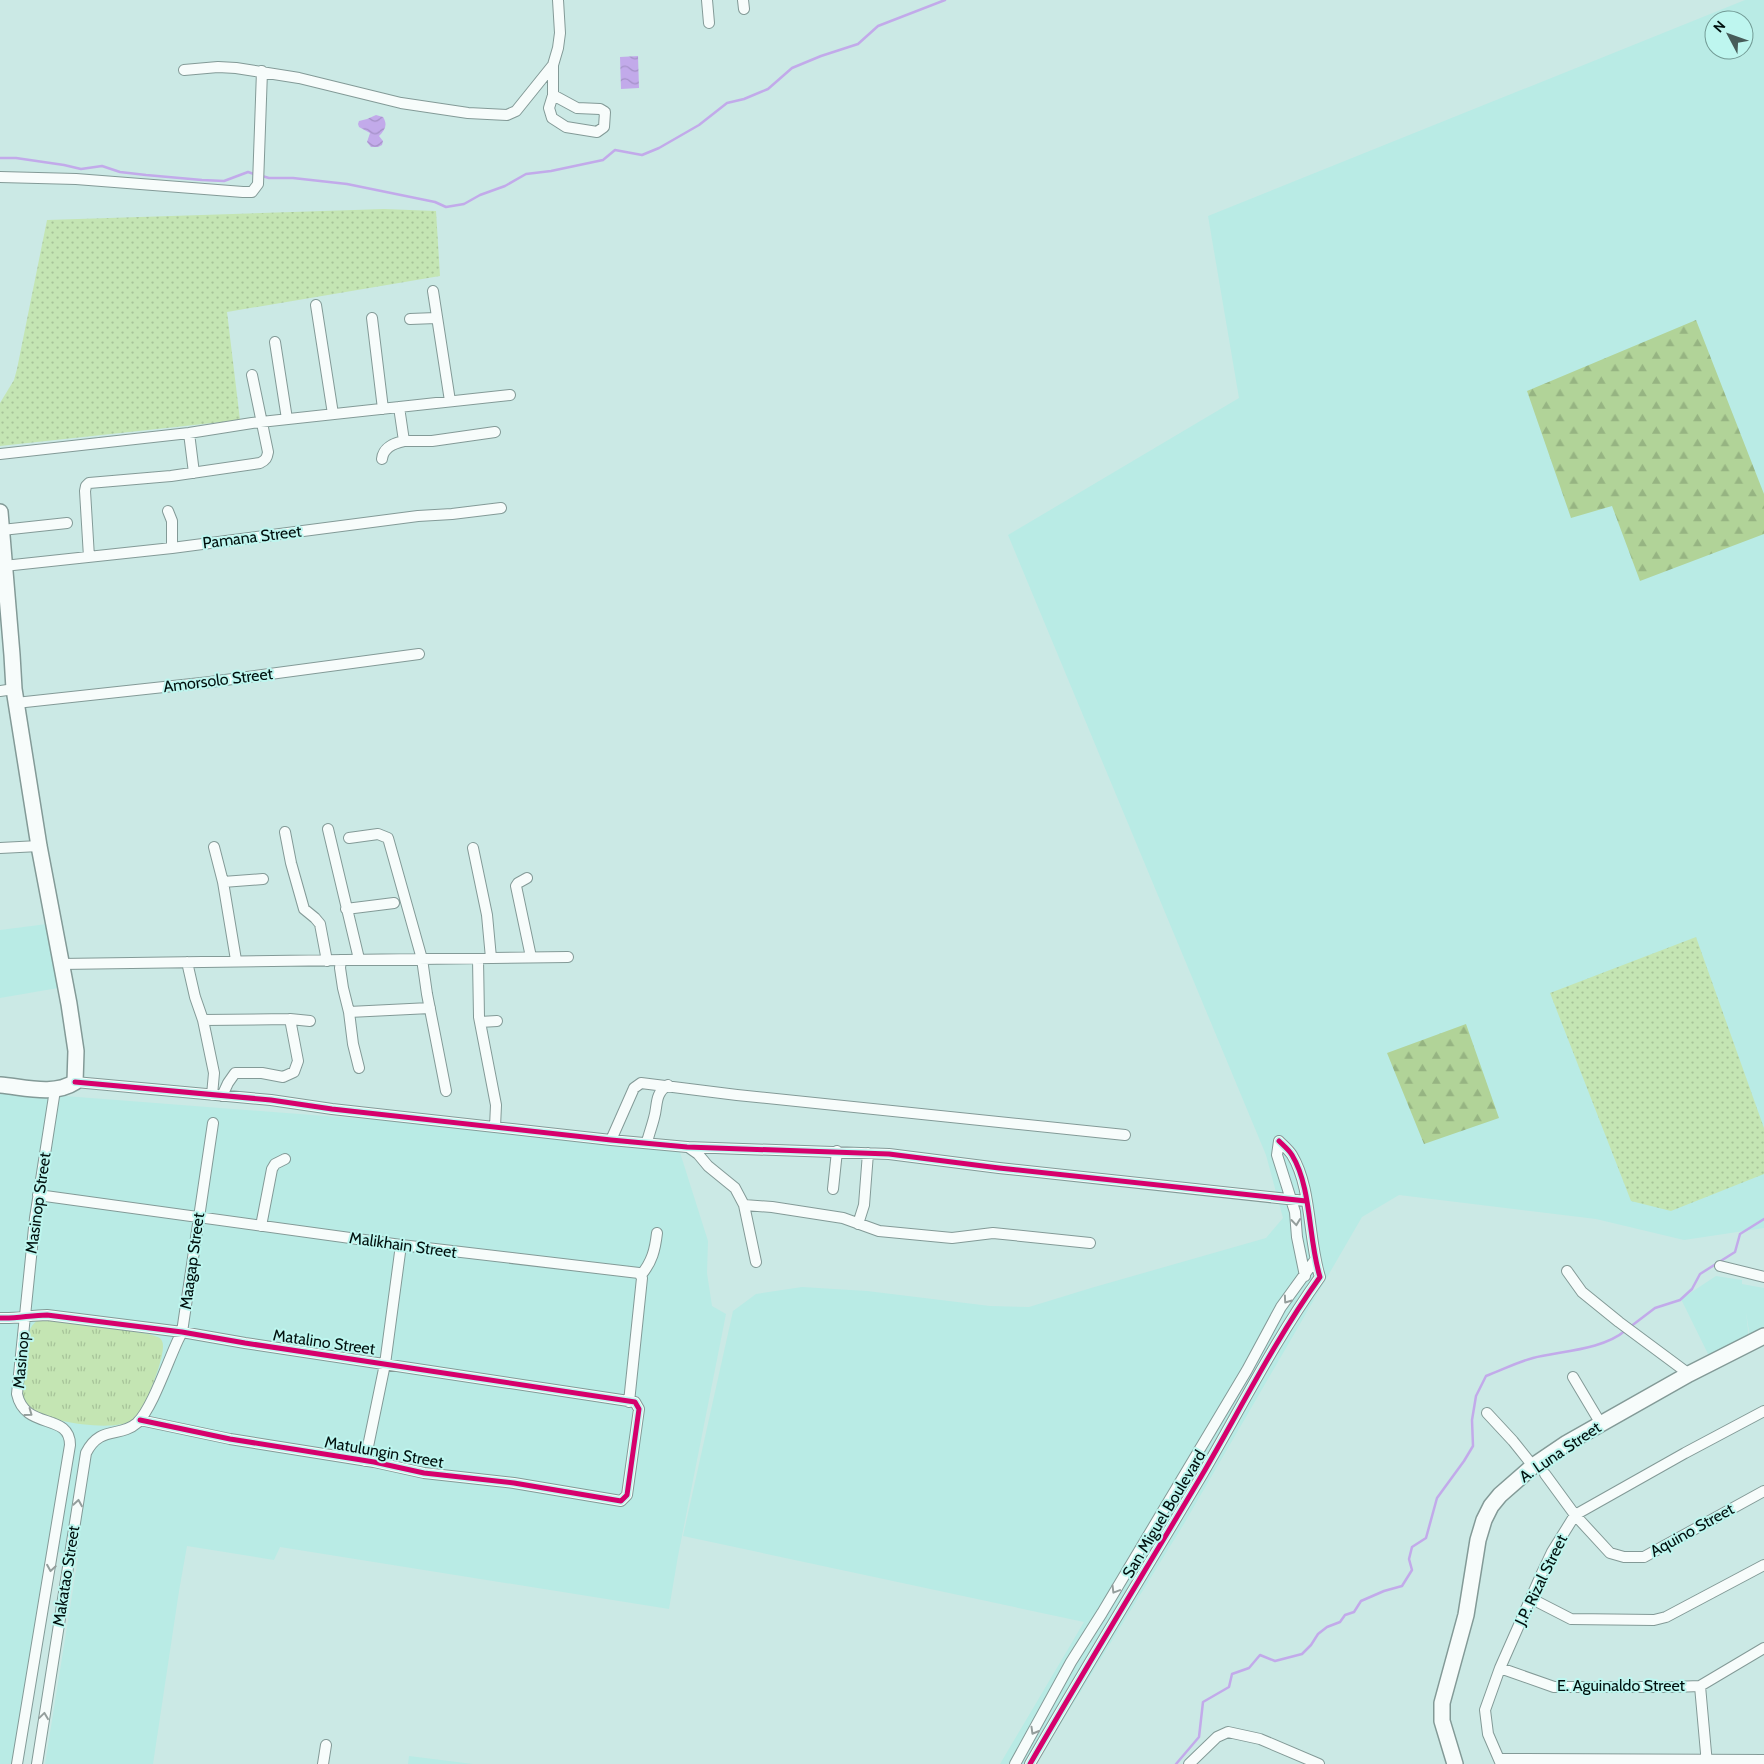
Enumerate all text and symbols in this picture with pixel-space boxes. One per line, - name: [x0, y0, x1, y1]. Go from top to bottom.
- north arrow: [1704, 10, 1754, 60]
- text: N: [1709, 17, 1729, 36]
- street label: Pamana Street: [201, 521, 303, 553]
- street label: Amorsolo Street: [162, 664, 275, 696]
- street label: Masinop Street: [21, 1151, 55, 1255]
- street label: Maagap Street: [176, 1211, 208, 1311]
- one-way arrow: [1290, 1218, 1301, 1226]
- street label: Malikhain Street: [348, 1228, 459, 1262]
- one-way arrow: [1284, 1294, 1293, 1303]
- street label: Matalino Street: [272, 1325, 377, 1359]
- street label: Masinop: [9, 1331, 33, 1389]
- one-way arrow: [23, 1407, 33, 1416]
- street label: A. Luna Street: [1516, 1417, 1605, 1486]
- street label: Matulungin Street: [323, 1432, 446, 1472]
- street label: San Miguel Boulevard: [1118, 1447, 1210, 1581]
- one-way arrow: [72, 1499, 82, 1508]
- street label: Aquino Street: [1647, 1499, 1738, 1561]
- street label: Makatao Street: [49, 1524, 83, 1628]
- street label: J.P. Rizal Street: [1510, 1531, 1571, 1629]
- one-way arrow: [46, 1563, 56, 1572]
- one-way arrow: [1112, 1585, 1122, 1594]
- street label: E. Aguinaldo Street: [1557, 1676, 1686, 1695]
- one-way arrow: [39, 1711, 49, 1720]
- one-way arrow: [1030, 1725, 1040, 1734]

